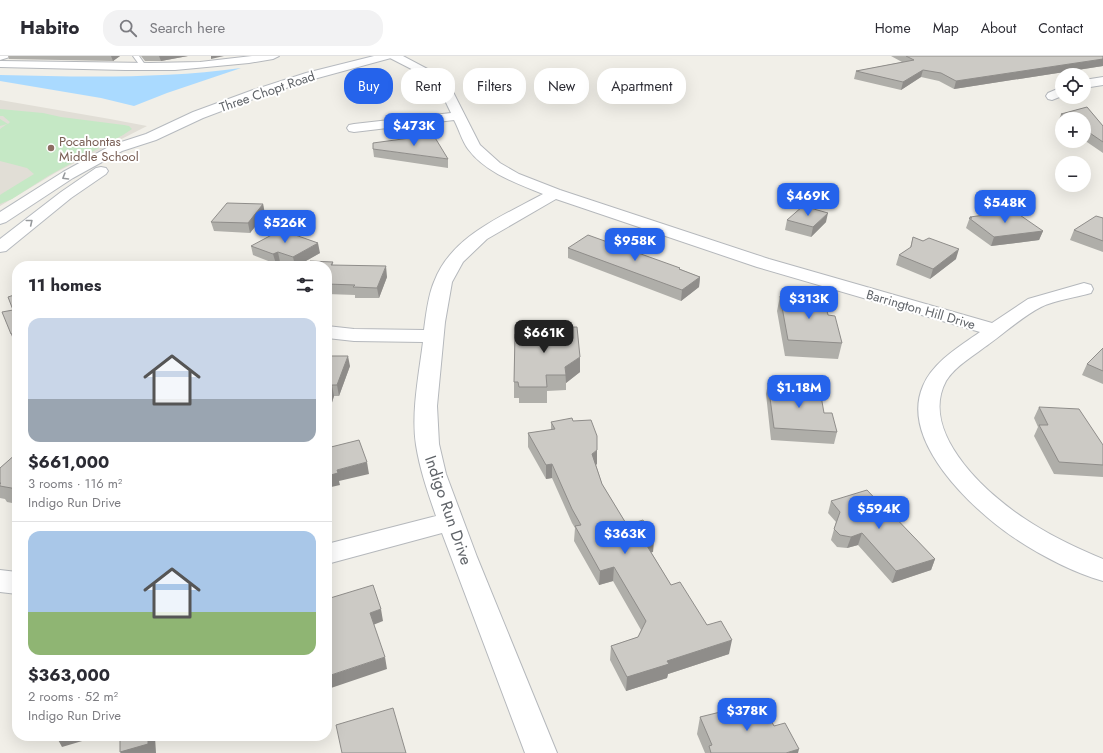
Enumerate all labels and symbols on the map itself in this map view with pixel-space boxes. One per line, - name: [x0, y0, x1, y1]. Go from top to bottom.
- street label: Three Chopt Road: [217, 66, 317, 117]
- pin: $473K: [386, 113, 442, 147]
- place label: Pocahontas Middle School: [59, 132, 139, 166]
- marker: Pocahontas Middle School: [46, 143, 56, 153]
- one-way arrow: [62, 172, 69, 179]
- pin: $469K: [780, 183, 836, 217]
- pin: $548K: [977, 190, 1033, 224]
- pin: $526K: [257, 210, 313, 244]
- one-way arrow: [26, 220, 33, 227]
- pin: $958K: [607, 228, 663, 262]
- street label: Barrington Hill Drive: [864, 285, 978, 334]
- pin: $313K: [781, 286, 837, 320]
- pin: $661K: [516, 320, 572, 354]
- pin: $1.18M: [766, 375, 832, 409]
- street label: Indigo Run Drive: [419, 452, 478, 568]
- pin: $594K: [851, 496, 907, 530]
- pin: $363K: [597, 521, 653, 555]
- pin: $378K: [719, 698, 775, 732]

